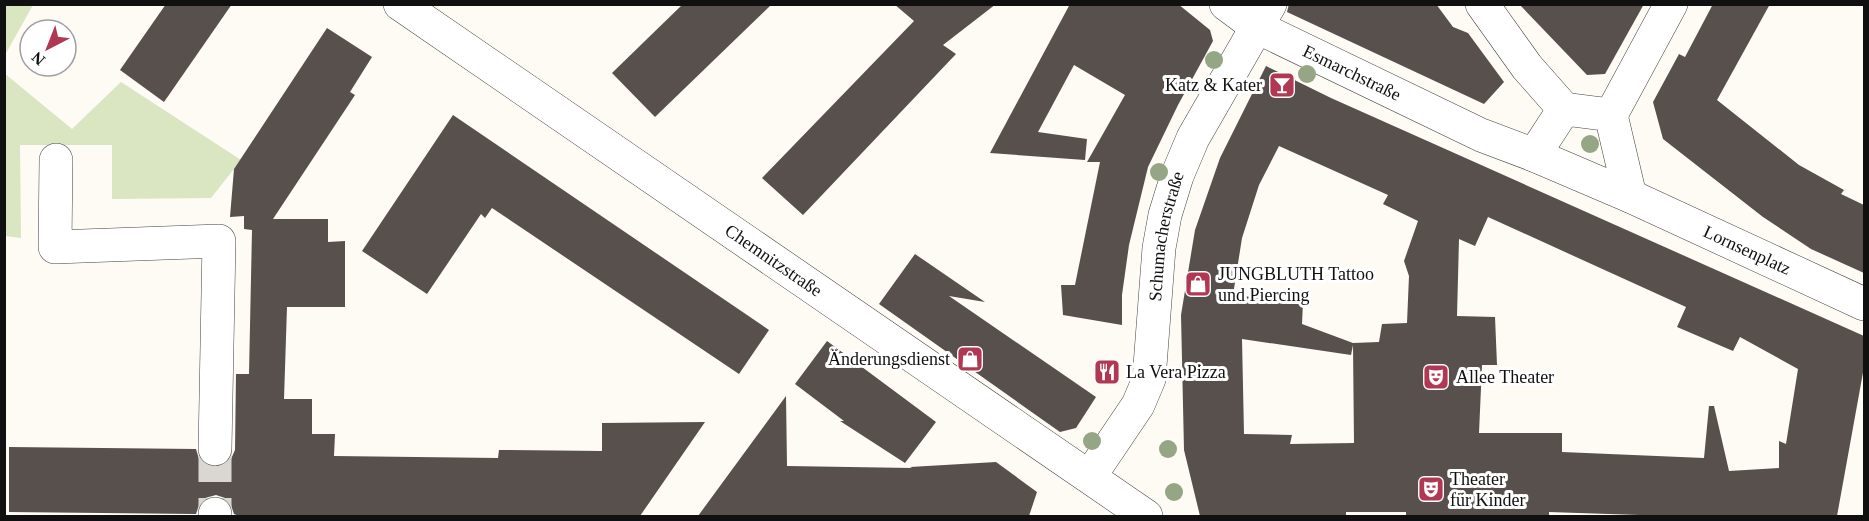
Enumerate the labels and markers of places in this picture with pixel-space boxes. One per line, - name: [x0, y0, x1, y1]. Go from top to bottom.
- bar icon: Katz & Kater: [1267, 70, 1297, 100]
- place label: Katz & Kater: [1165, 75, 1262, 95]
- place label: JUNGBLUTH Tattoo und Piercing: [1218, 264, 1374, 305]
- shop icon: JUNGBLUTH Tattoo und Piercing: [1183, 269, 1213, 299]
- shop icon: Änderungsdienst: [955, 344, 985, 374]
- place label: Änderungsdienst: [828, 349, 950, 369]
- restaurant icon: La Vera Pizza: [1092, 357, 1122, 387]
- place label: La Vera Pizza: [1126, 362, 1226, 382]
- theatre icon: Allee Theater: [1421, 362, 1451, 392]
- place label: Allee Theater: [1456, 367, 1554, 387]
- place label: Theater für Kinder: [1450, 469, 1525, 510]
- theatre icon: Theater für Kinder: [1416, 474, 1446, 504]

